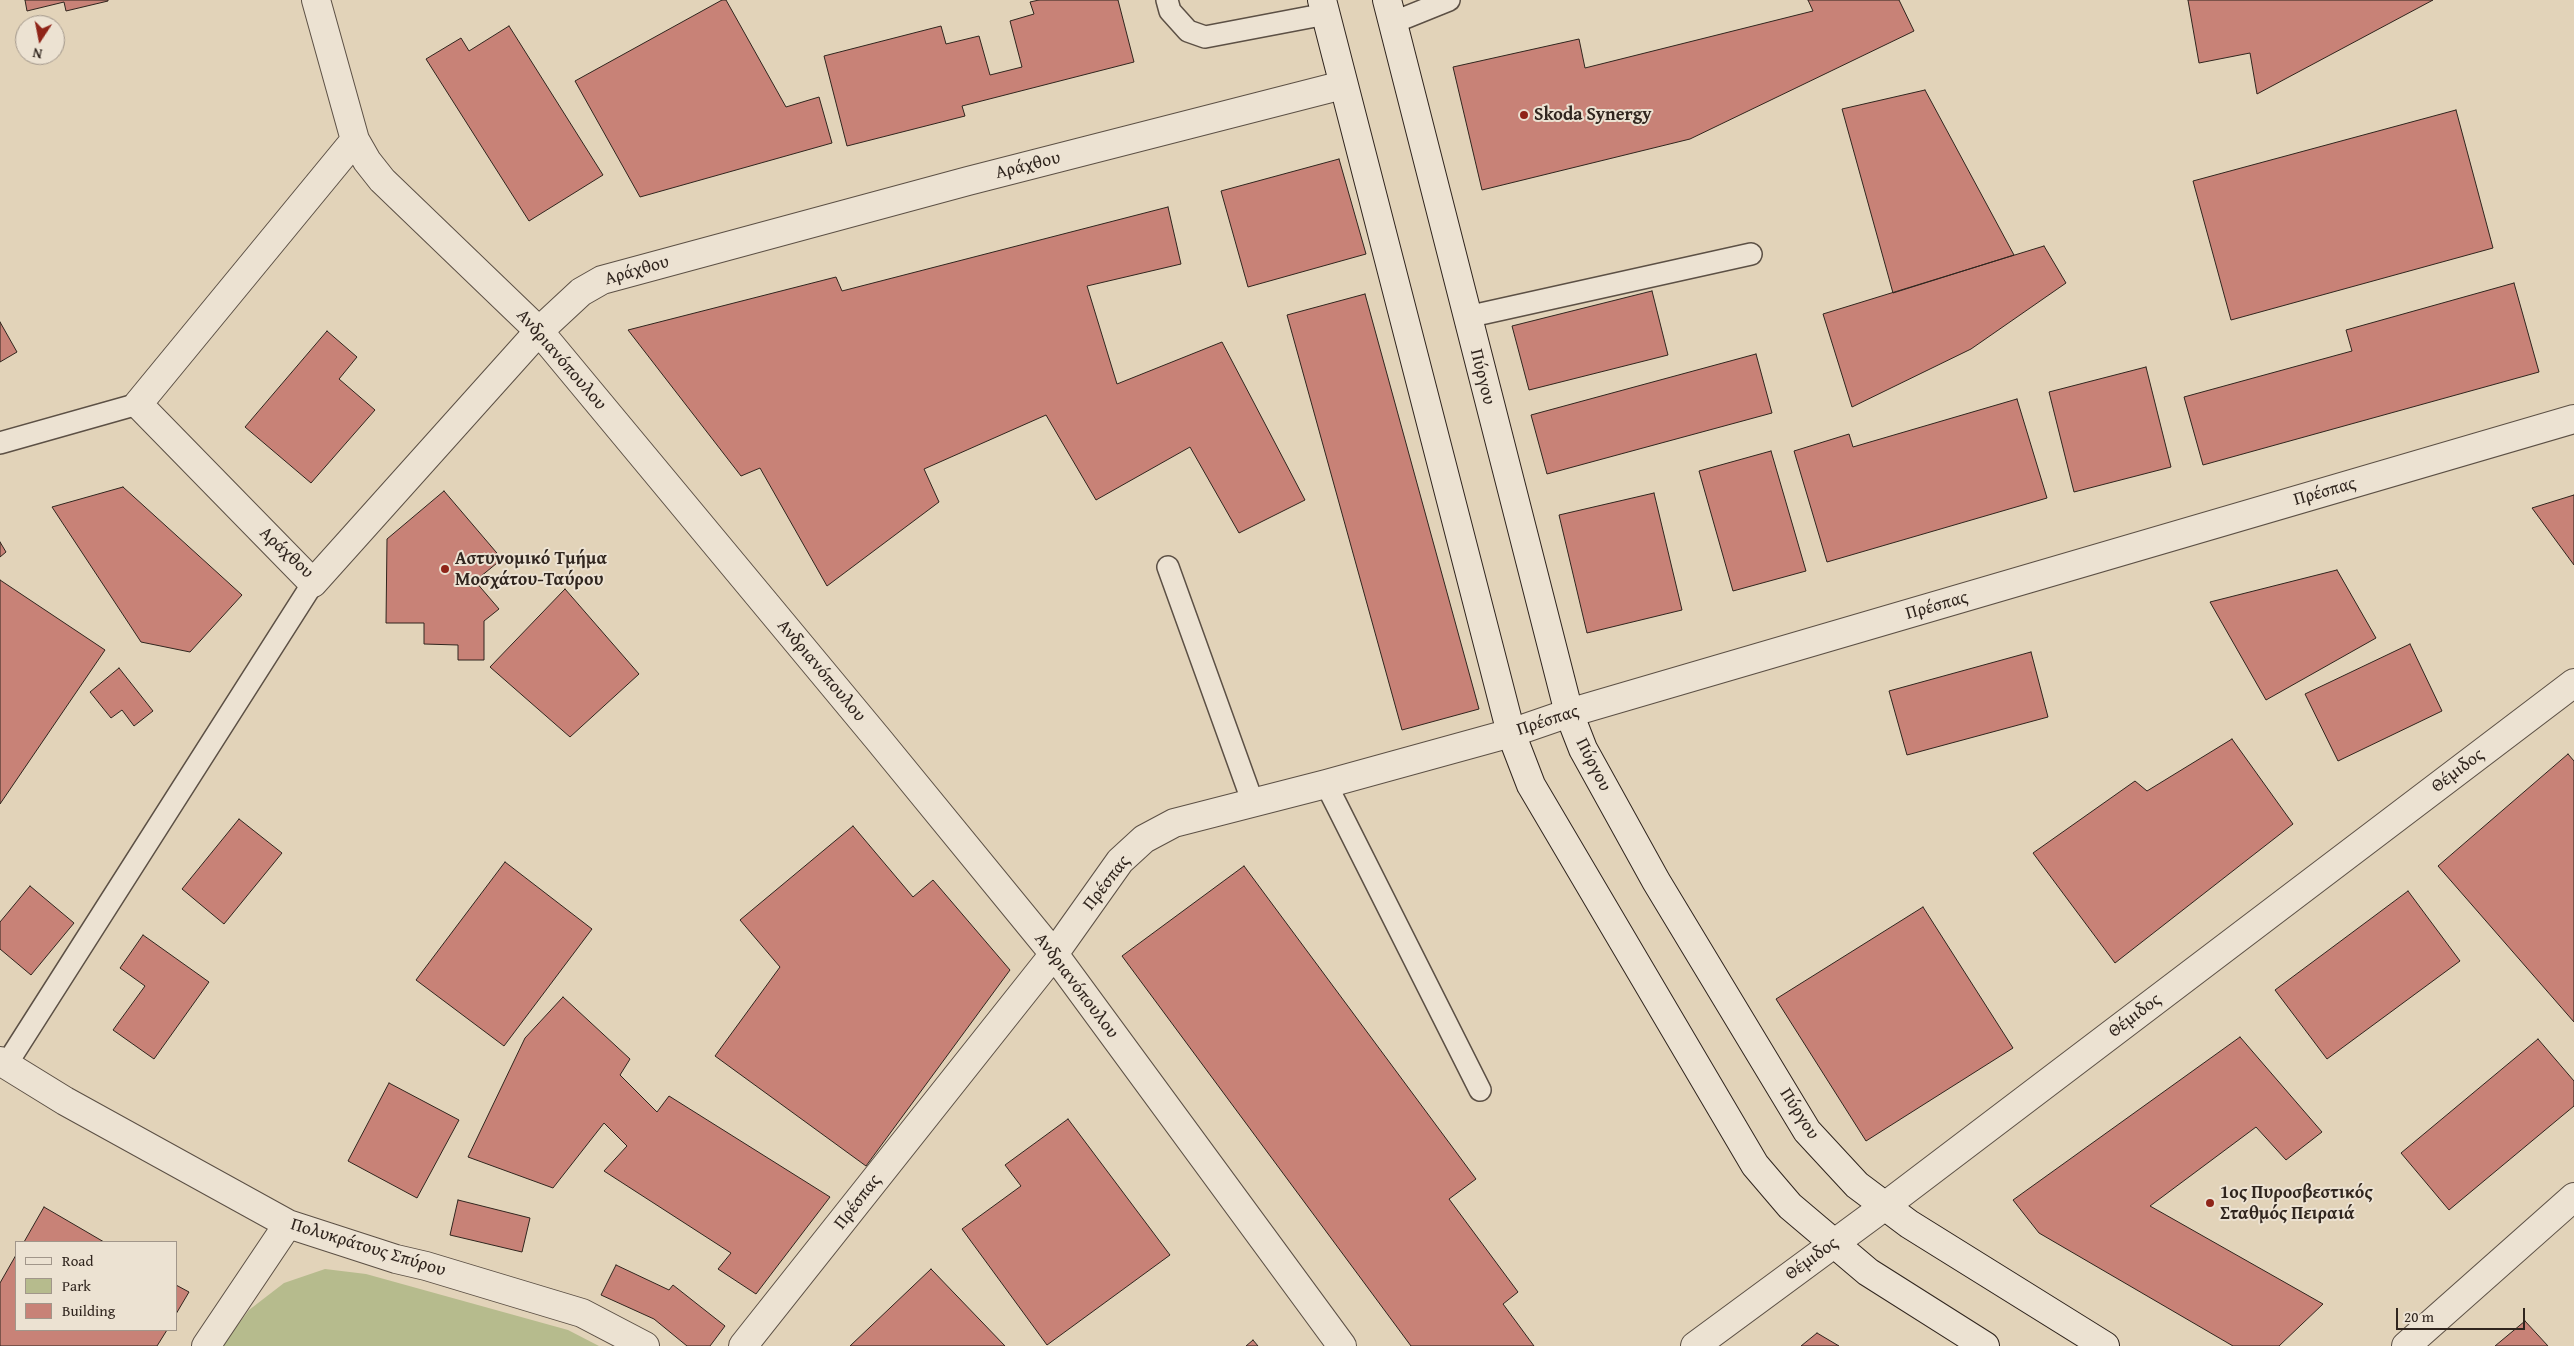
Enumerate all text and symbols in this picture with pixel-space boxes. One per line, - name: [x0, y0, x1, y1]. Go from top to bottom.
- north arrow: [15, 15, 65, 65]
- text: N: [31, 43, 44, 64]
- place label: Skoda Synergy: [1534, 104, 1652, 126]
- marker: Skoda Synergy: [1518, 109, 1530, 121]
- street label: Αράχθου: [993, 148, 1063, 184]
- street label: Αράχθου: [602, 251, 672, 291]
- street label: Ανδριανόπουλου: [511, 305, 611, 415]
- street label: Πύργου: [1465, 347, 1499, 407]
- street label: Πρέσπας: [2291, 473, 2359, 511]
- street label: Αράχθου: [254, 523, 318, 583]
- place label: Αστυνομικό Τμήμα Μοσχάτου-Ταύρου: [455, 548, 607, 590]
- marker: Αστυνομικό Τμήμα Μοσχάτου-Ταύρου: [439, 563, 451, 575]
- street label: Πρέσπας: [1903, 587, 1971, 625]
- street label: Ανδριανόπουλου: [772, 616, 870, 726]
- street label: Πρέσπας: [1514, 701, 1582, 741]
- street label: Πύργου: [1571, 735, 1615, 795]
- street label: Θέμιδος: [2427, 744, 2489, 798]
- street label: Πρέσπας: [1079, 851, 1135, 915]
- street label: Ανδριανόπουλου: [1029, 929, 1123, 1043]
- street label: Θέμιδος: [2104, 989, 2166, 1043]
- street label: Πύργου: [1775, 1084, 1823, 1144]
- street label: Πρέσπας: [830, 1170, 886, 1234]
- place label: 1ος Πυροσβεστικός Σταθμός Πειραιά: [2220, 1182, 2373, 1224]
- marker: 1ος Πυροσβεστικός Σταθμός Πειραιά: [2204, 1197, 2216, 1209]
- street label: Πολυκράτους Σπύρου: [288, 1214, 448, 1282]
- street label: Θέμιδος: [1781, 1233, 1843, 1285]
- legend: [15, 1241, 178, 1331]
- text: Road: [62, 1250, 93, 1271]
- text: Park: [62, 1275, 91, 1296]
- scale bar: [2399, 1298, 2528, 1330]
- text: Building: [62, 1300, 115, 1321]
- text: 20 m: [2404, 1306, 2434, 1327]

